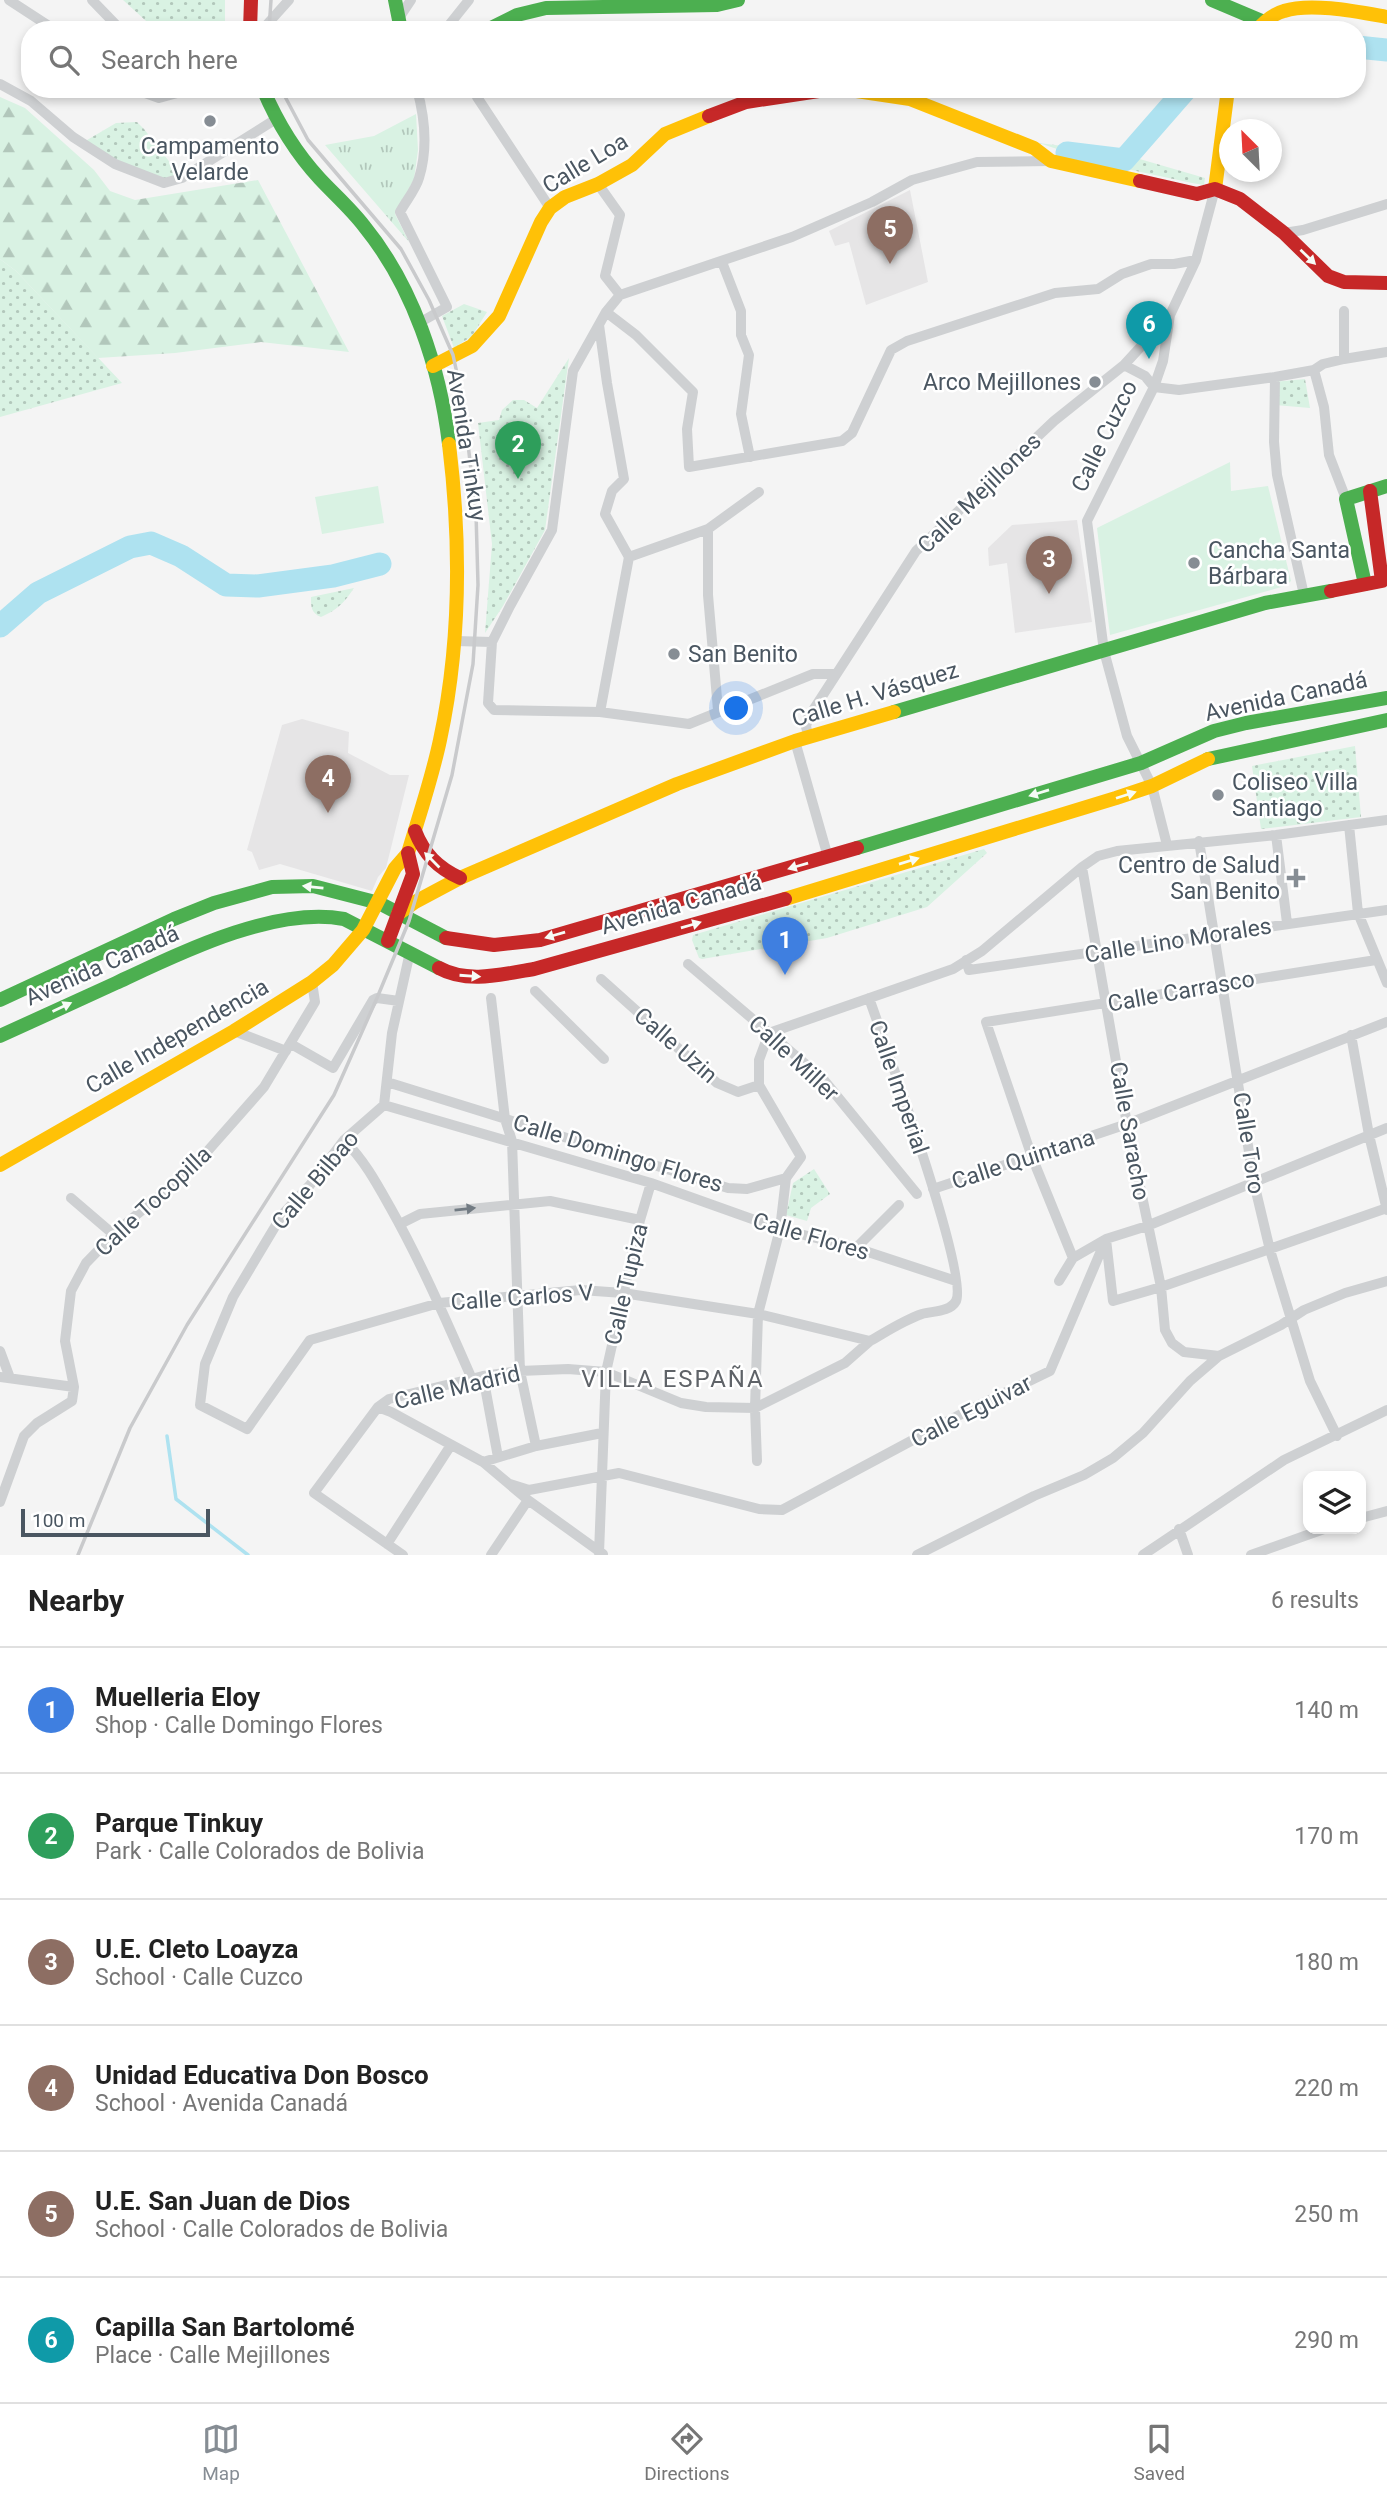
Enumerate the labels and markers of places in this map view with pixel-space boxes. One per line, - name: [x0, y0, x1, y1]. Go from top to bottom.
- marker: Campamento Velarde: [202, 113, 218, 129]
- place label: Campamento Velarde: [141, 133, 279, 186]
- pin: 5: [867, 206, 913, 264]
- pin: 6: [1126, 301, 1172, 359]
- place label: Arco Mejillones: [923, 369, 1081, 396]
- marker: Arco Mejillones: [1087, 374, 1103, 390]
- pin: 2: [495, 421, 541, 479]
- pin: 3: [1026, 536, 1072, 594]
- place label: Cancha Santa Bárbara: [1208, 537, 1350, 590]
- marker: Cancha Santa Bárbara: [1186, 555, 1202, 571]
- place label: San Benito: [688, 641, 798, 668]
- marker: San Benito: [666, 646, 682, 662]
- pin: 4: [305, 755, 351, 813]
- place label: Coliseo Villa Santiago: [1232, 769, 1358, 822]
- marker: Coliseo Villa Santiago: [1210, 787, 1226, 803]
- place label: Centro de Salud San Benito: [1118, 852, 1280, 905]
- marker: Centro de Salud San Benito: [1286, 868, 1306, 888]
- pin: 1: [762, 917, 808, 975]

